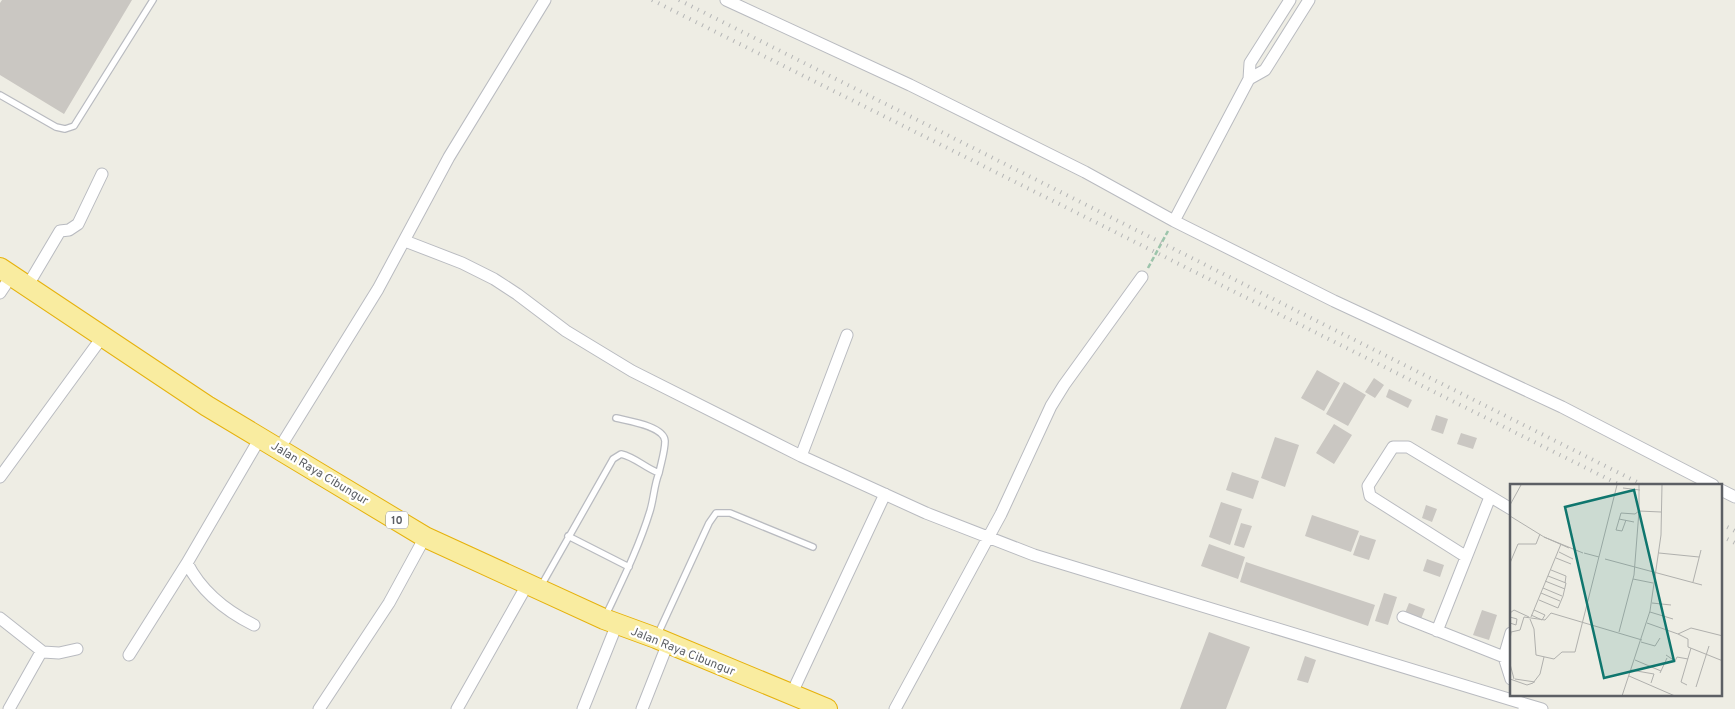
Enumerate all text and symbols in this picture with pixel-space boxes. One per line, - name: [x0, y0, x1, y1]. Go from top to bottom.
- street label: Jalan Raya Cibungur: [268, 438, 371, 509]
- inset map: [1510, 484, 1722, 696]
- road number: 10: [386, 512, 408, 528]
- street label: Jalan Raya Cibungur: [628, 624, 737, 680]

